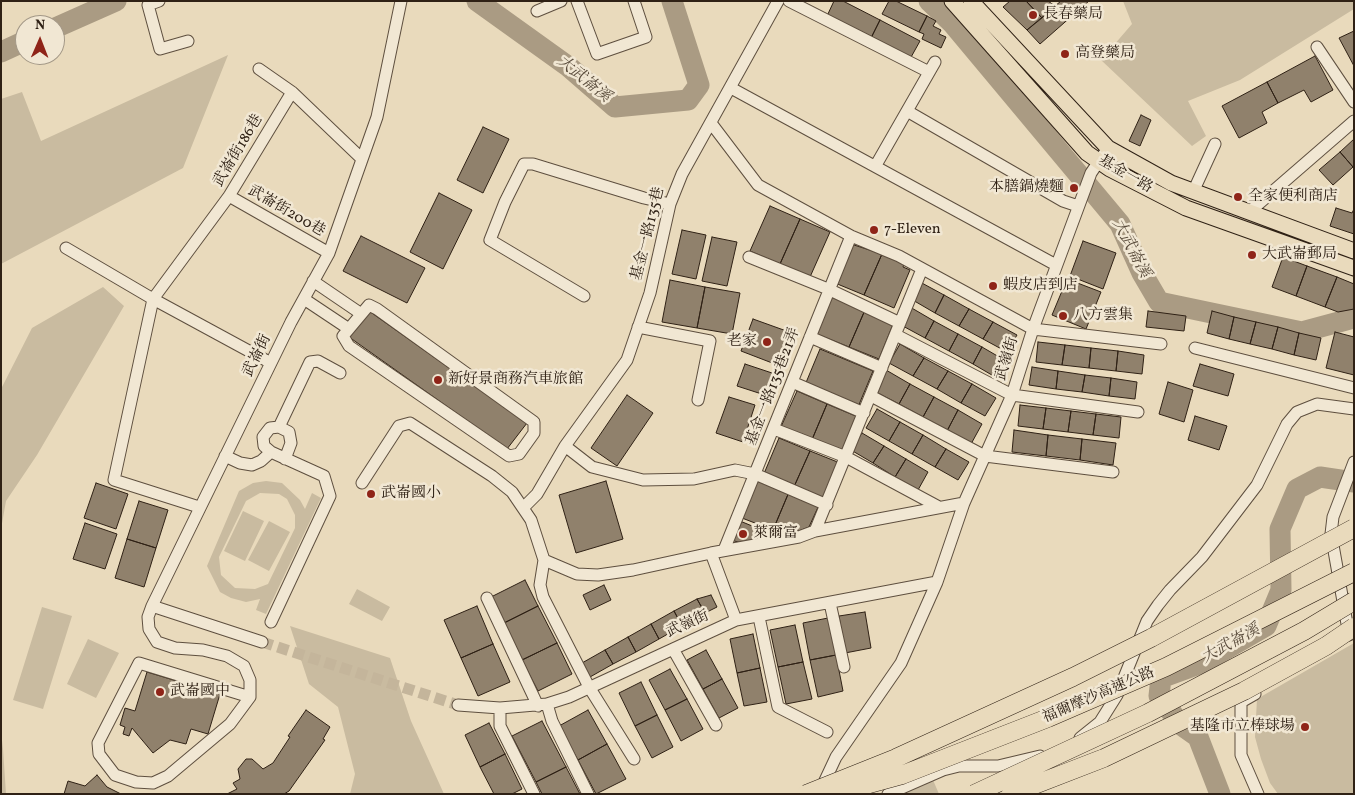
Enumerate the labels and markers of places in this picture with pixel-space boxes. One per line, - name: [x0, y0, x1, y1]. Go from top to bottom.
- place label: 長春藥局: [1043, 6, 1103, 24]
- marker: 長春藥局: [1027, 9, 1039, 21]
- place label: 高登藥局: [1075, 45, 1135, 63]
- marker: 高登藥局: [1059, 48, 1071, 60]
- place label: 本膳鍋燒麵: [989, 179, 1064, 197]
- marker: 本膳鍋燒麵: [1068, 182, 1080, 194]
- place label: 全家便利商店: [1248, 188, 1338, 206]
- marker: 全家便利商店: [1232, 191, 1244, 203]
- place label: 7-Eleven: [884, 221, 941, 239]
- marker: 7-Eleven: [868, 224, 880, 236]
- place label: 大武崙郵局: [1262, 246, 1337, 264]
- marker: 大武崙郵局: [1246, 249, 1258, 261]
- place label: 蝦皮店到店: [1003, 277, 1078, 295]
- marker: 蝦皮店到店: [987, 280, 999, 292]
- place label: 八方雲集: [1073, 307, 1133, 325]
- marker: 八方雲集: [1057, 310, 1069, 322]
- place label: 老家: [727, 333, 757, 351]
- marker: 老家: [761, 336, 773, 348]
- place label: 新好景商務汽車旅館: [448, 371, 583, 389]
- marker: 新好景商務汽車旅館: [432, 374, 444, 386]
- place label: 武崙國小: [381, 485, 441, 503]
- marker: 武崙國小: [365, 488, 377, 500]
- place label: 萊爾富: [753, 525, 798, 543]
- marker: 萊爾富: [737, 528, 749, 540]
- place label: 武崙國中: [170, 683, 230, 701]
- marker: 武崙國中: [154, 686, 166, 698]
- place label: 基隆市立棒球場: [1190, 718, 1295, 736]
- marker: 基隆市立棒球場: [1299, 721, 1311, 733]

